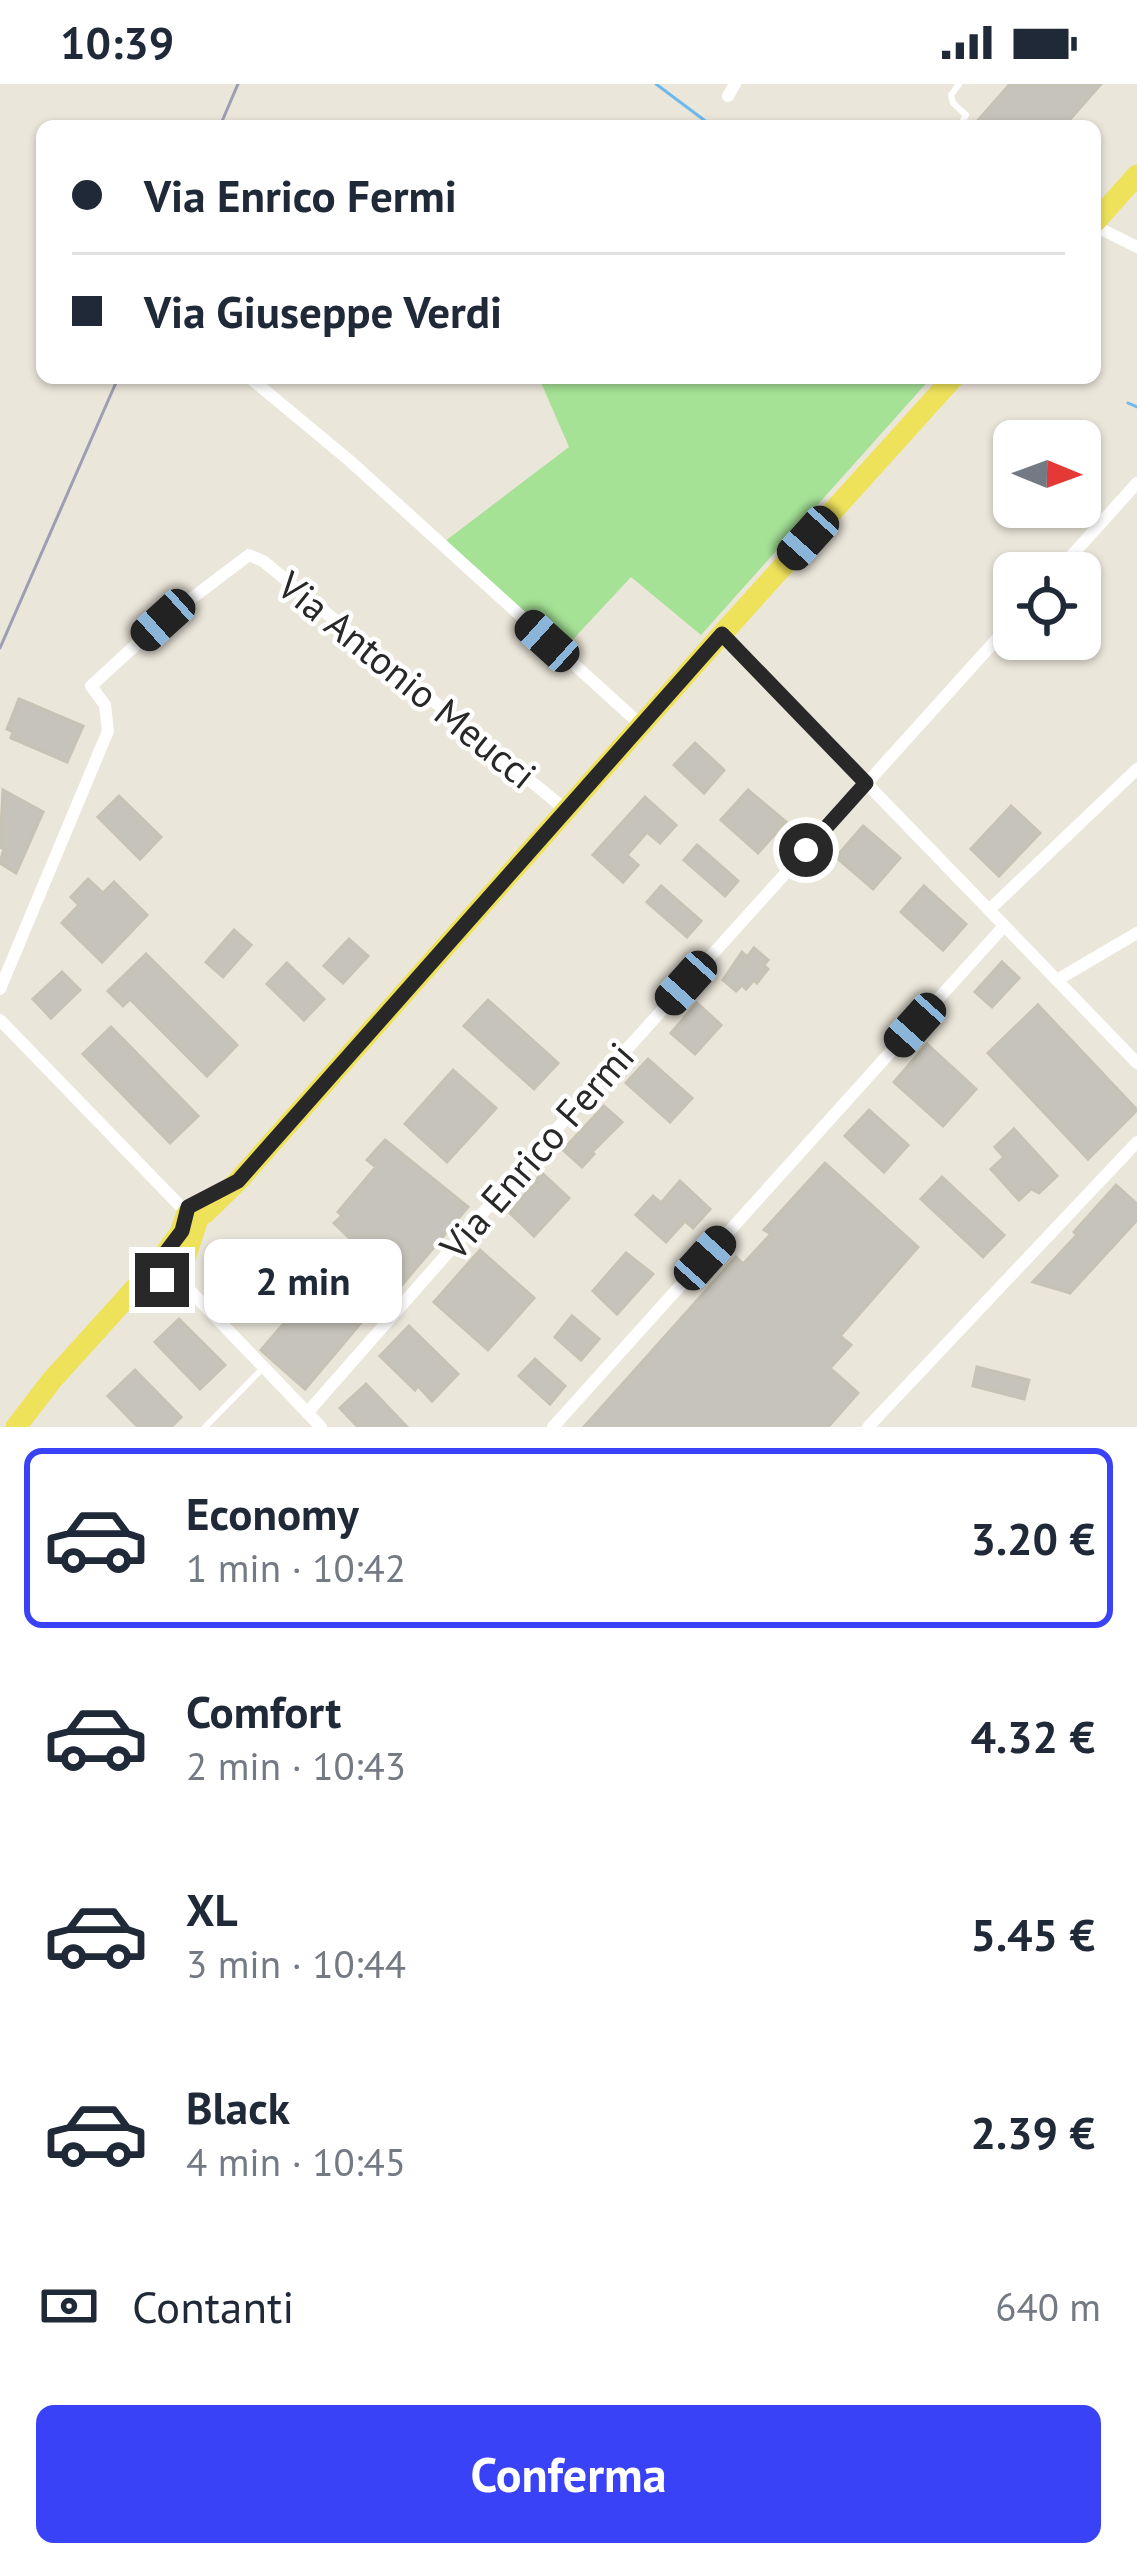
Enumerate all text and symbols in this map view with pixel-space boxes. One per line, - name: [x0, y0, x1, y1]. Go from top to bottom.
- text: 10:39: [60, 13, 174, 71]
- text: Via Enrico Fermi: [144, 166, 457, 224]
- text: Via Giuseppe Verdi: [144, 282, 502, 340]
- north arrow: [993, 420, 1101, 528]
- map controls: [993, 420, 1101, 660]
- car: [771, 499, 845, 577]
- button: locate: [993, 552, 1101, 660]
- street label: Via Antonio Meucci: [267, 559, 547, 800]
- car: [124, 583, 202, 657]
- car: [508, 604, 586, 678]
- route start: [779, 823, 833, 877]
- car: [649, 944, 723, 1022]
- car: [878, 986, 952, 1064]
- street label: Via Enrico Fermi: [428, 1031, 645, 1271]
- car: [668, 1219, 742, 1297]
- callout: 2 min: [204, 1238, 402, 1322]
- route end: [135, 1253, 189, 1307]
- text: 2 min: [255, 1255, 351, 1306]
- icon: car: [42, 1484, 150, 1592]
- text: Economy: [186, 1484, 359, 1542]
- text: 3.20 €: [970, 1509, 1095, 1567]
- text: 1 min · 10:42: [186, 1542, 406, 1593]
- icon: car: [42, 1682, 150, 1790]
- text: Comfort: [186, 1682, 341, 1740]
- text: 4.32 €: [970, 1707, 1095, 1765]
- text: 2 min · 10:43: [186, 1740, 406, 1791]
- icon: car: [42, 1880, 150, 1988]
- text: XL: [186, 1880, 238, 1938]
- text: 5.45 €: [970, 1905, 1095, 1963]
- text: 3 min · 10:44: [186, 1938, 406, 1989]
- icon: car: [42, 2078, 150, 2186]
- text: Black: [186, 2078, 290, 2136]
- text: 2.39 €: [970, 2103, 1095, 2161]
- text: 4 min · 10:45: [186, 2136, 406, 2187]
- icon: cash: [36, 2273, 102, 2339]
- text: Contanti: [132, 2277, 294, 2335]
- text: 640 m: [995, 2281, 1101, 2332]
- button: Conferma: [36, 2405, 1101, 2543]

